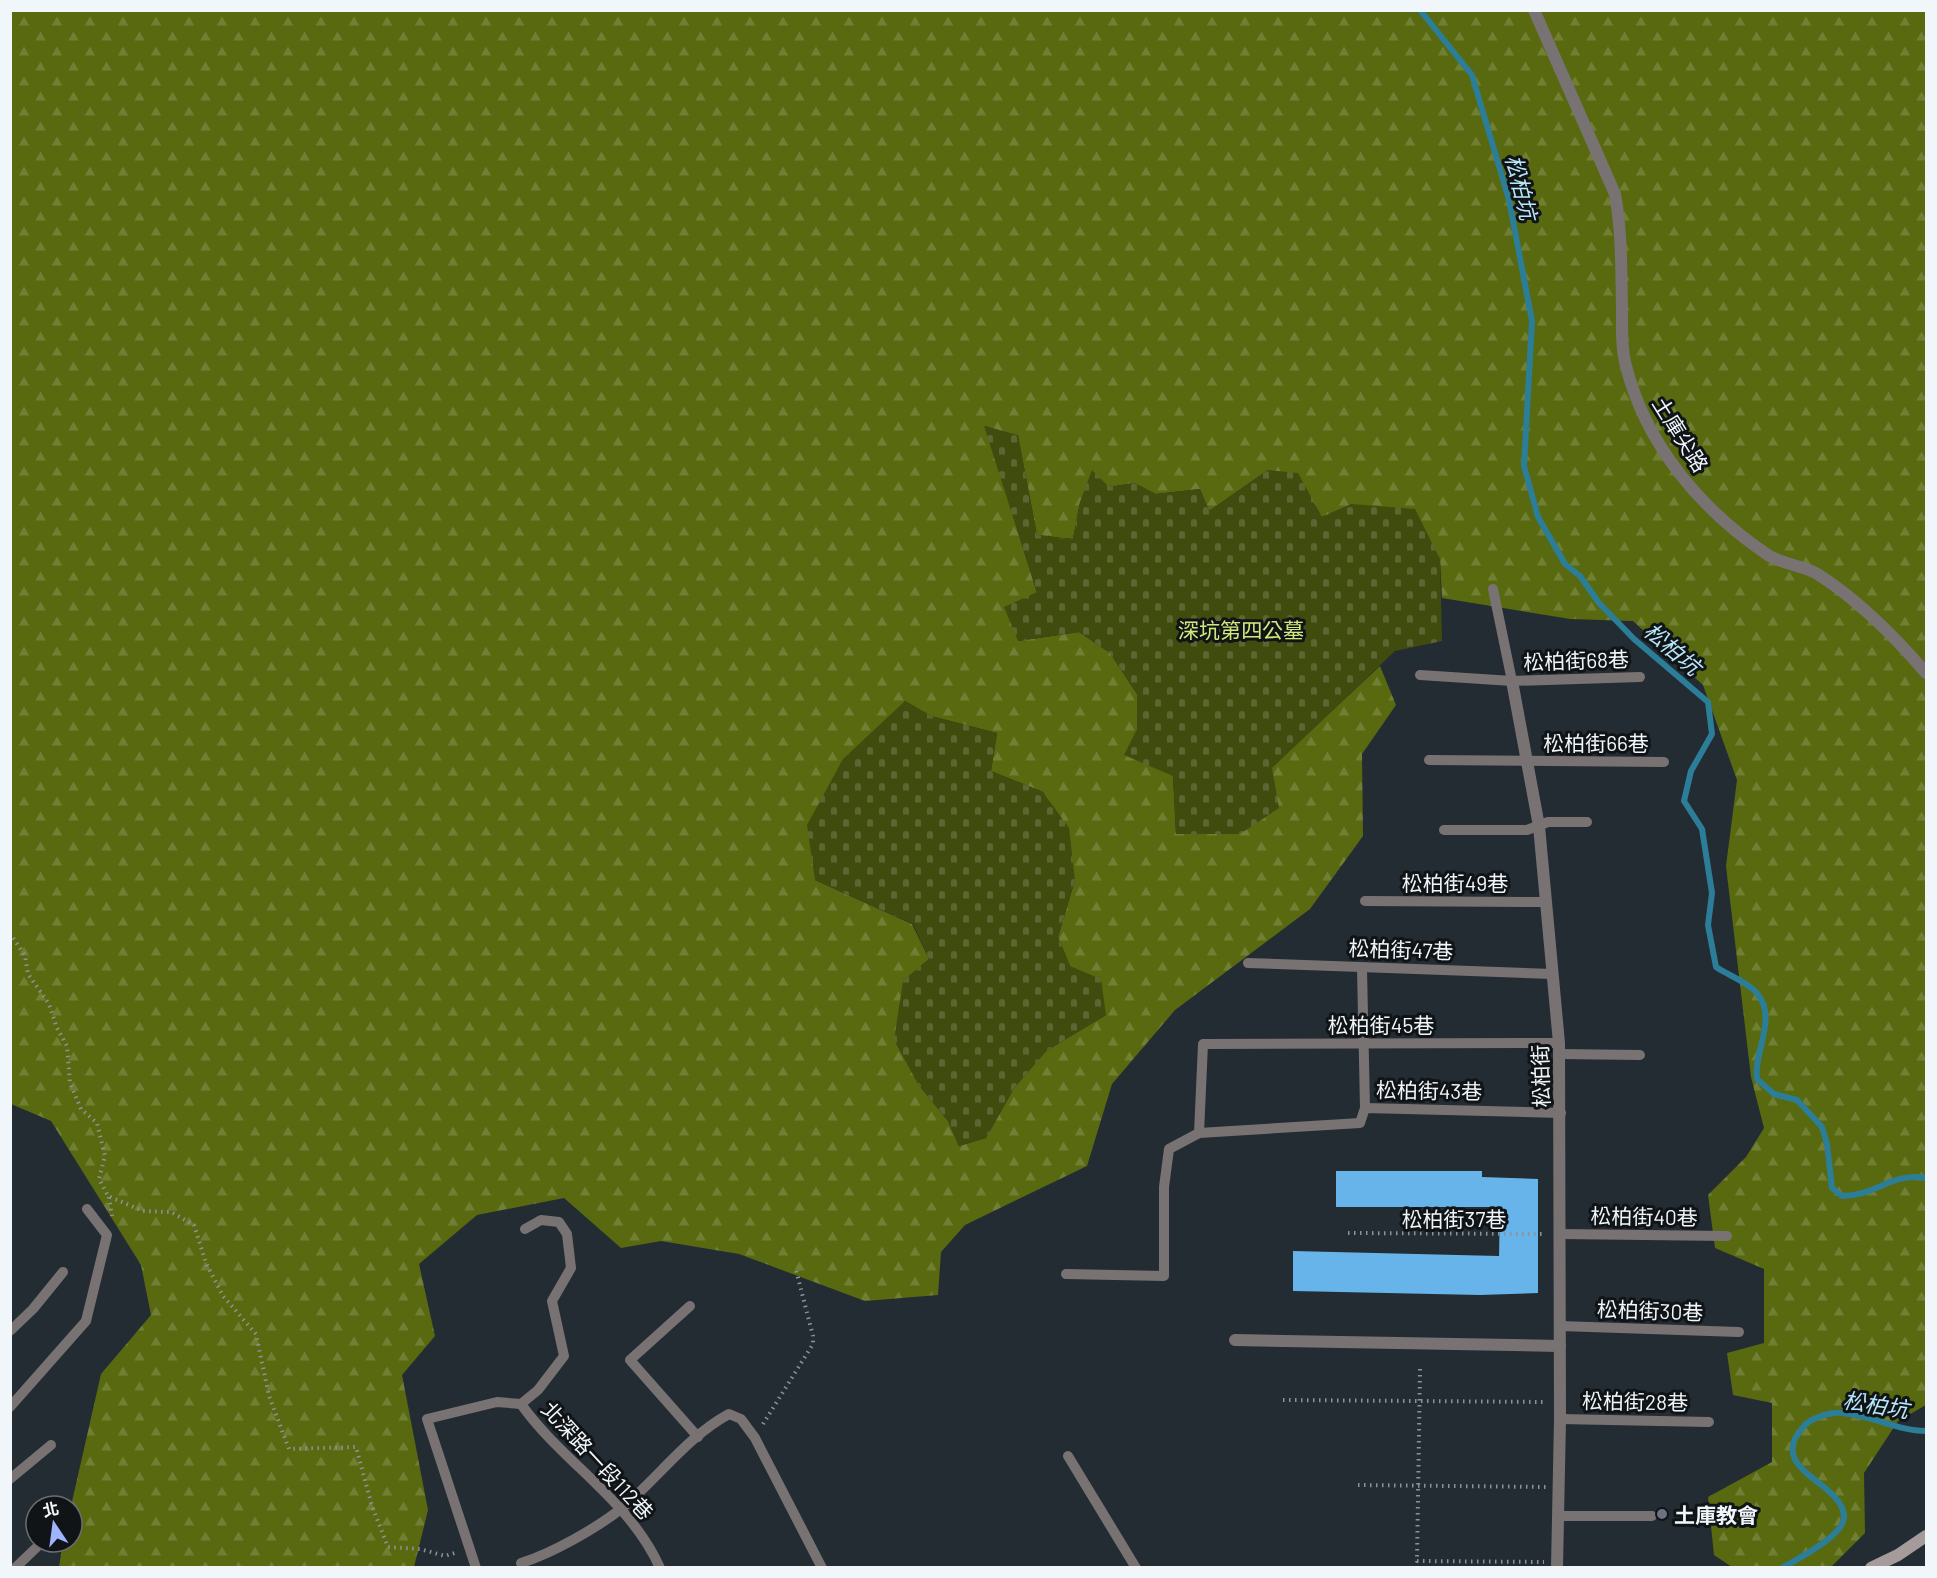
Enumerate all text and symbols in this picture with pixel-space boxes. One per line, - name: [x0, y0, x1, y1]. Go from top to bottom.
- water label: 松柏坑: [1501, 152, 1543, 225]
- street label: 土庫尖路: [1648, 392, 1714, 476]
- park label: 深坑第四公墓: [1178, 617, 1304, 642]
- water label: 松柏坑: [1640, 617, 1709, 681]
- street label: 松柏街68巷: [1523, 646, 1629, 674]
- street label: 松柏街66巷: [1543, 730, 1649, 755]
- street label: 松柏街49巷: [1402, 870, 1508, 895]
- street label: 松柏街47巷: [1348, 935, 1454, 963]
- street label: 松柏街45巷: [1328, 1012, 1434, 1037]
- street label: 松柏街: [1526, 1044, 1554, 1108]
- street label: 松柏街43巷: [1376, 1077, 1482, 1103]
- street label: 松柏街40巷: [1590, 1203, 1698, 1229]
- street label: 松柏街37巷: [1402, 1206, 1506, 1231]
- street label: 松柏街30巷: [1596, 1296, 1704, 1324]
- water label: 松柏坑: [1841, 1386, 1914, 1422]
- street label: 松柏街28巷: [1582, 1388, 1688, 1414]
- street label: 北深路一段112巷: [537, 1396, 659, 1524]
- north arrow: [24, 1494, 84, 1554]
- text: 北: [41, 1498, 60, 1520]
- place label: 土庫教會: [1674, 1502, 1758, 1527]
- marker: 土庫教會: [1655, 1507, 1669, 1521]

